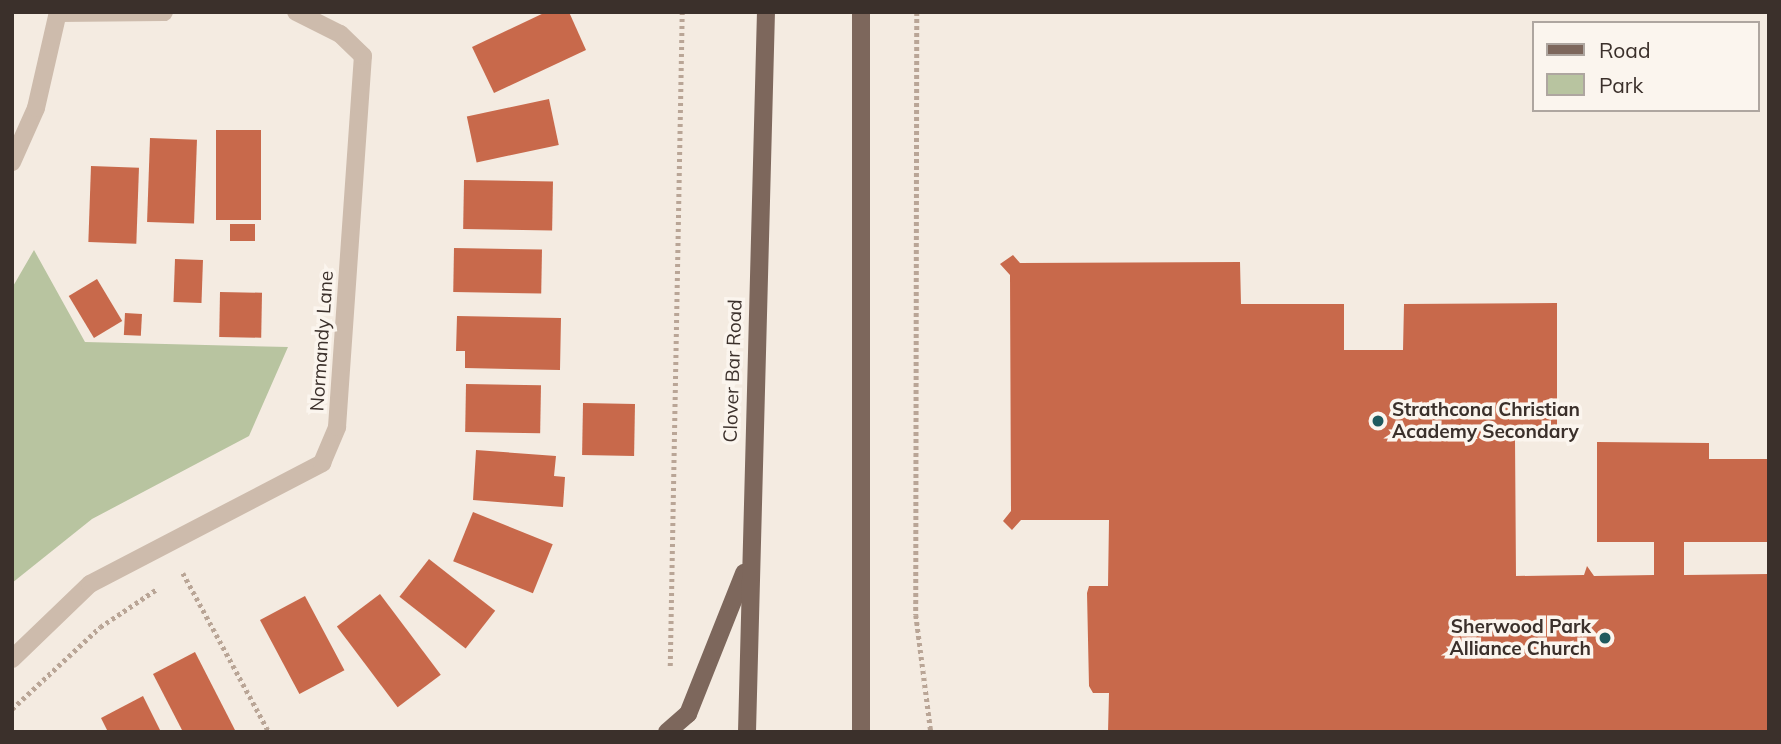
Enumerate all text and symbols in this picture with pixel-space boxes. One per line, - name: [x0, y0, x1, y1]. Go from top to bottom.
- legend: [1532, 21, 1760, 112]
- text: Road: [1599, 37, 1650, 63]
- text: Park: [1599, 72, 1643, 98]
- street label: Normandy Lane: [306, 270, 338, 412]
- street label: Clover Bar Road: [719, 299, 747, 443]
- place label: Strathcona Christian Academy Secondary: [1392, 399, 1580, 443]
- marker: Strathcona Christian Academy Secondary: [1370, 413, 1386, 429]
- place label: Sherwood Park Alliance Church: [1449, 616, 1591, 660]
- marker: Sherwood Park Alliance Church: [1597, 630, 1613, 646]

